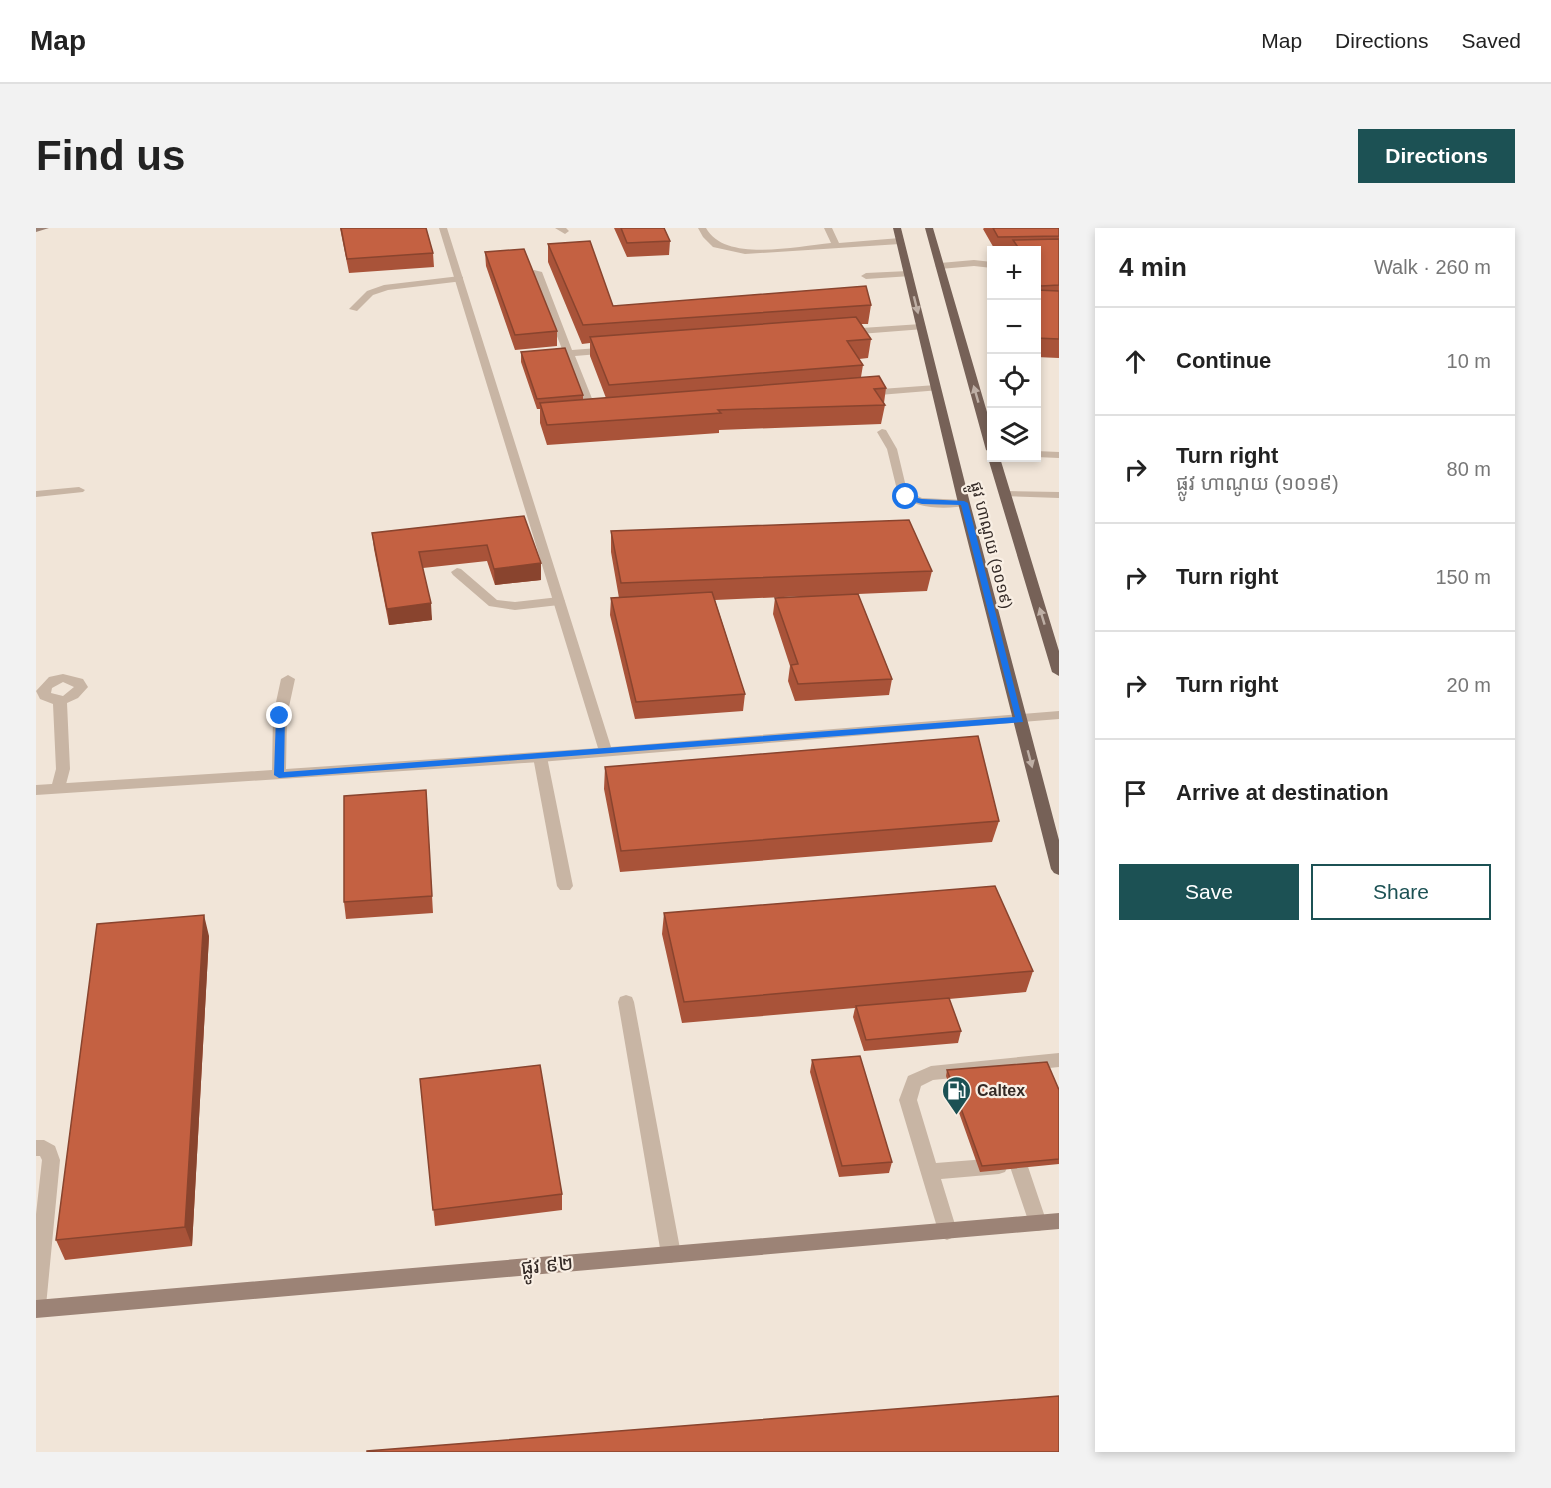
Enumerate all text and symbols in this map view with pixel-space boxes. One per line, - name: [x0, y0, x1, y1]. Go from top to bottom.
- text: Map: [30, 25, 86, 56]
- text: Map: [1261, 29, 1302, 52]
- text: Directions: [1335, 29, 1428, 52]
- text: Saved: [1461, 29, 1521, 52]
- button: Directions: [1358, 129, 1515, 183]
- text: Find us: [36, 132, 185, 179]
- map controls: [987, 246, 1041, 462]
- button: +: [987, 246, 1041, 300]
- text: 4 min: [1119, 252, 1187, 282]
- text: Walk · 260 m: [1374, 256, 1491, 278]
- one-way arrow: [911, 296, 921, 314]
- button: −: [987, 300, 1041, 354]
- icon: ahead: [1119, 345, 1152, 378]
- text: Continue: [1176, 348, 1271, 373]
- text: 10 m: [1447, 350, 1491, 372]
- button: locate: [987, 354, 1041, 408]
- one-way arrow: [971, 384, 980, 402]
- button: layers: [987, 408, 1041, 462]
- text: Turn right: [1176, 443, 1278, 468]
- icon: right: [1119, 453, 1152, 486]
- text: 80 m: [1447, 458, 1491, 480]
- text: ផ្លូវ ហាណូយ (១០១៩): [1176, 472, 1339, 494]
- street label: ផ្លូវ ហាណូយ (១០១៩): [962, 480, 1016, 612]
- route start: [892, 483, 918, 509]
- icon: right: [1119, 561, 1152, 594]
- text: Turn right: [1176, 564, 1278, 589]
- text: 150 m: [1435, 566, 1491, 588]
- one-way arrow: [1037, 607, 1046, 625]
- icon: right: [1119, 669, 1152, 702]
- text: Turn right: [1176, 672, 1278, 697]
- text: 20 m: [1447, 674, 1491, 696]
- route end: [266, 702, 292, 728]
- one-way arrow: [1026, 750, 1036, 768]
- icon: arrive: [1119, 777, 1152, 810]
- text: Arrive at destination: [1176, 780, 1389, 805]
- button: Save: [1119, 864, 1299, 920]
- button: Share: [1311, 864, 1491, 920]
- fuel station icon: Caltex: [940, 1074, 972, 1116]
- place label: Caltex: [977, 1082, 1025, 1099]
- street label: ផ្លូវ ៩២: [520, 1252, 575, 1286]

